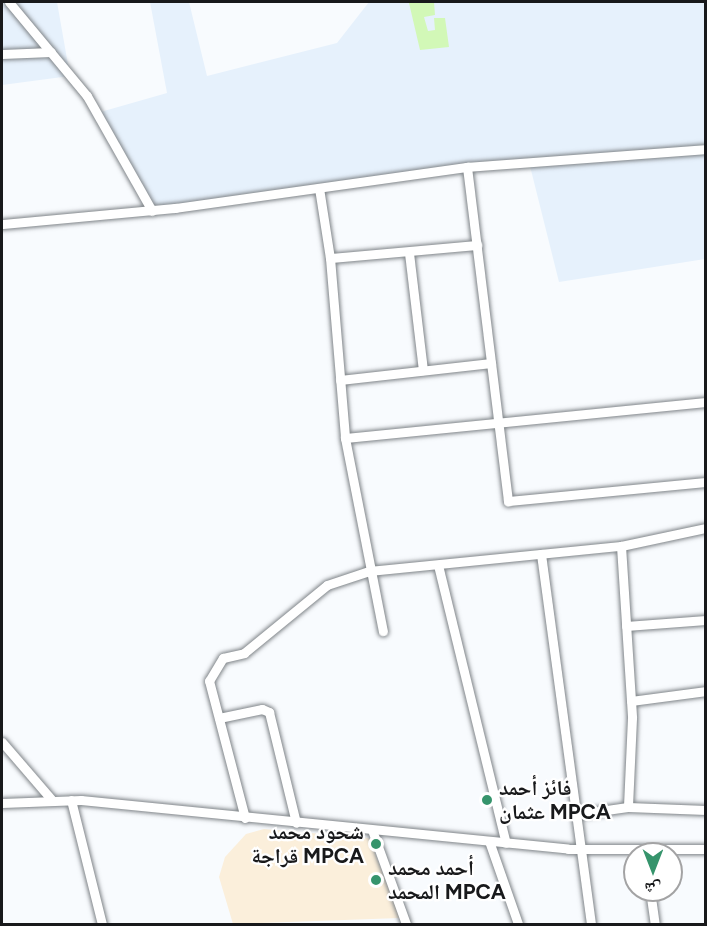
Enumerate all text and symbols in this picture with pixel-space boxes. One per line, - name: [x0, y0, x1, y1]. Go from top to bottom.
- place label: فائز أحمد عثمان MPCA: [499, 775, 611, 825]
- marker: فائز أحمد عثمان MPCA: [480, 793, 494, 807]
- place label: شحود محمد قراجة MPCA: [251, 819, 364, 869]
- marker: شحود محمد قراجة MPCA: [369, 837, 383, 851]
- north arrow: [623, 842, 683, 902]
- place label: أحمد محمد المحمد MPCA: [388, 855, 506, 905]
- marker: أحمد محمد المحمد MPCA: [369, 873, 383, 887]
- text: ش: [645, 879, 662, 898]

